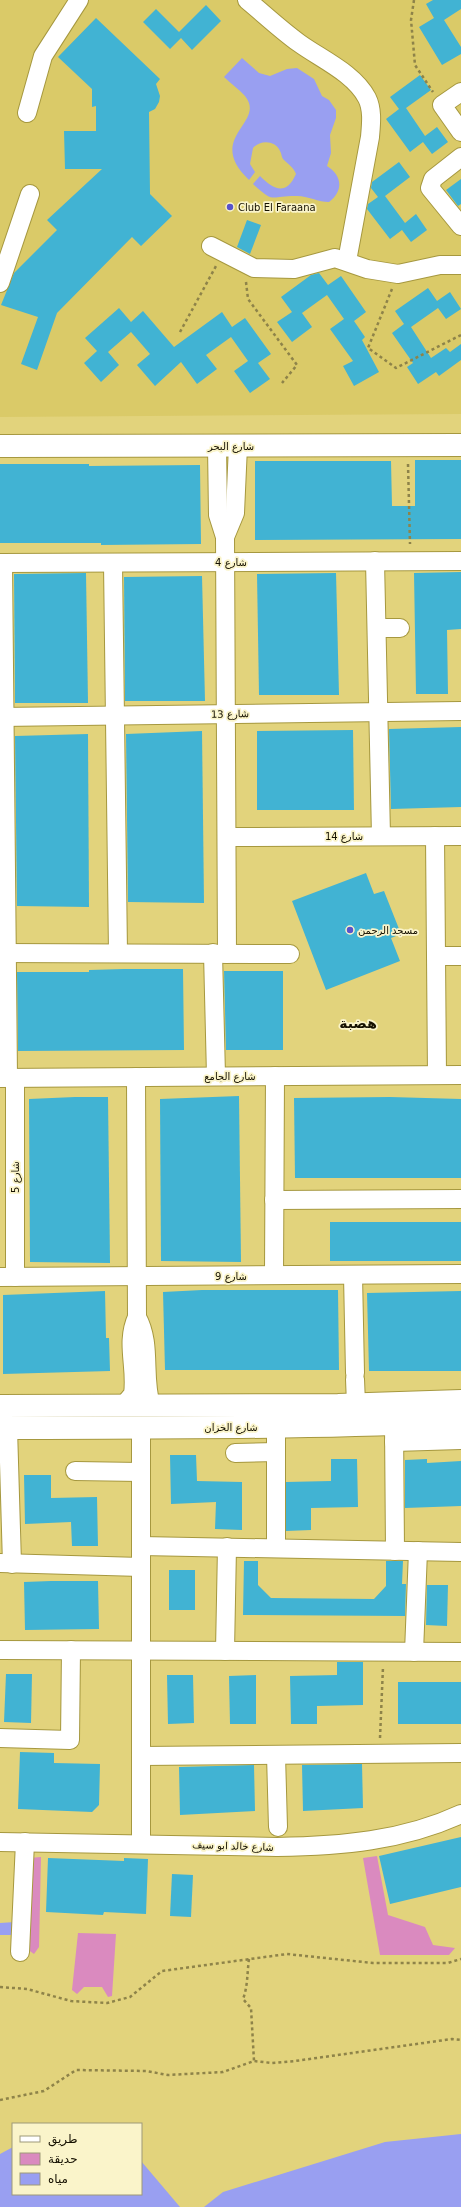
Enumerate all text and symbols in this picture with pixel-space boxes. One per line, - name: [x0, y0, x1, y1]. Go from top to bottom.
- marker: Club El Faraana: [225, 202, 235, 212]
- place label: Club El Faraana: [238, 202, 316, 213]
- street label: شارع البحر: [207, 441, 254, 453]
- street label: شارع 4: [215, 557, 247, 569]
- street label: شارع 13: [211, 708, 249, 721]
- street label: شارع 14: [325, 831, 363, 843]
- marker: مسجد الرحمن: [345, 925, 355, 935]
- place label: مسجد الرحمن: [358, 925, 418, 936]
- district label: هضبة: [339, 1015, 377, 1031]
- street label: شارع الجامع: [204, 1071, 256, 1083]
- street label: شارع 5: [10, 1161, 22, 1193]
- street label: شارع 9: [215, 1271, 247, 1283]
- street label: شارع الخزان: [204, 1422, 258, 1434]
- street label: شارع خالد ابو سيف: [192, 1839, 274, 1854]
- legend: [12, 2123, 142, 2195]
- text: طريق: [48, 2132, 78, 2147]
- text: حديقة: [48, 2152, 78, 2166]
- text: مياه: [48, 2172, 68, 2186]

